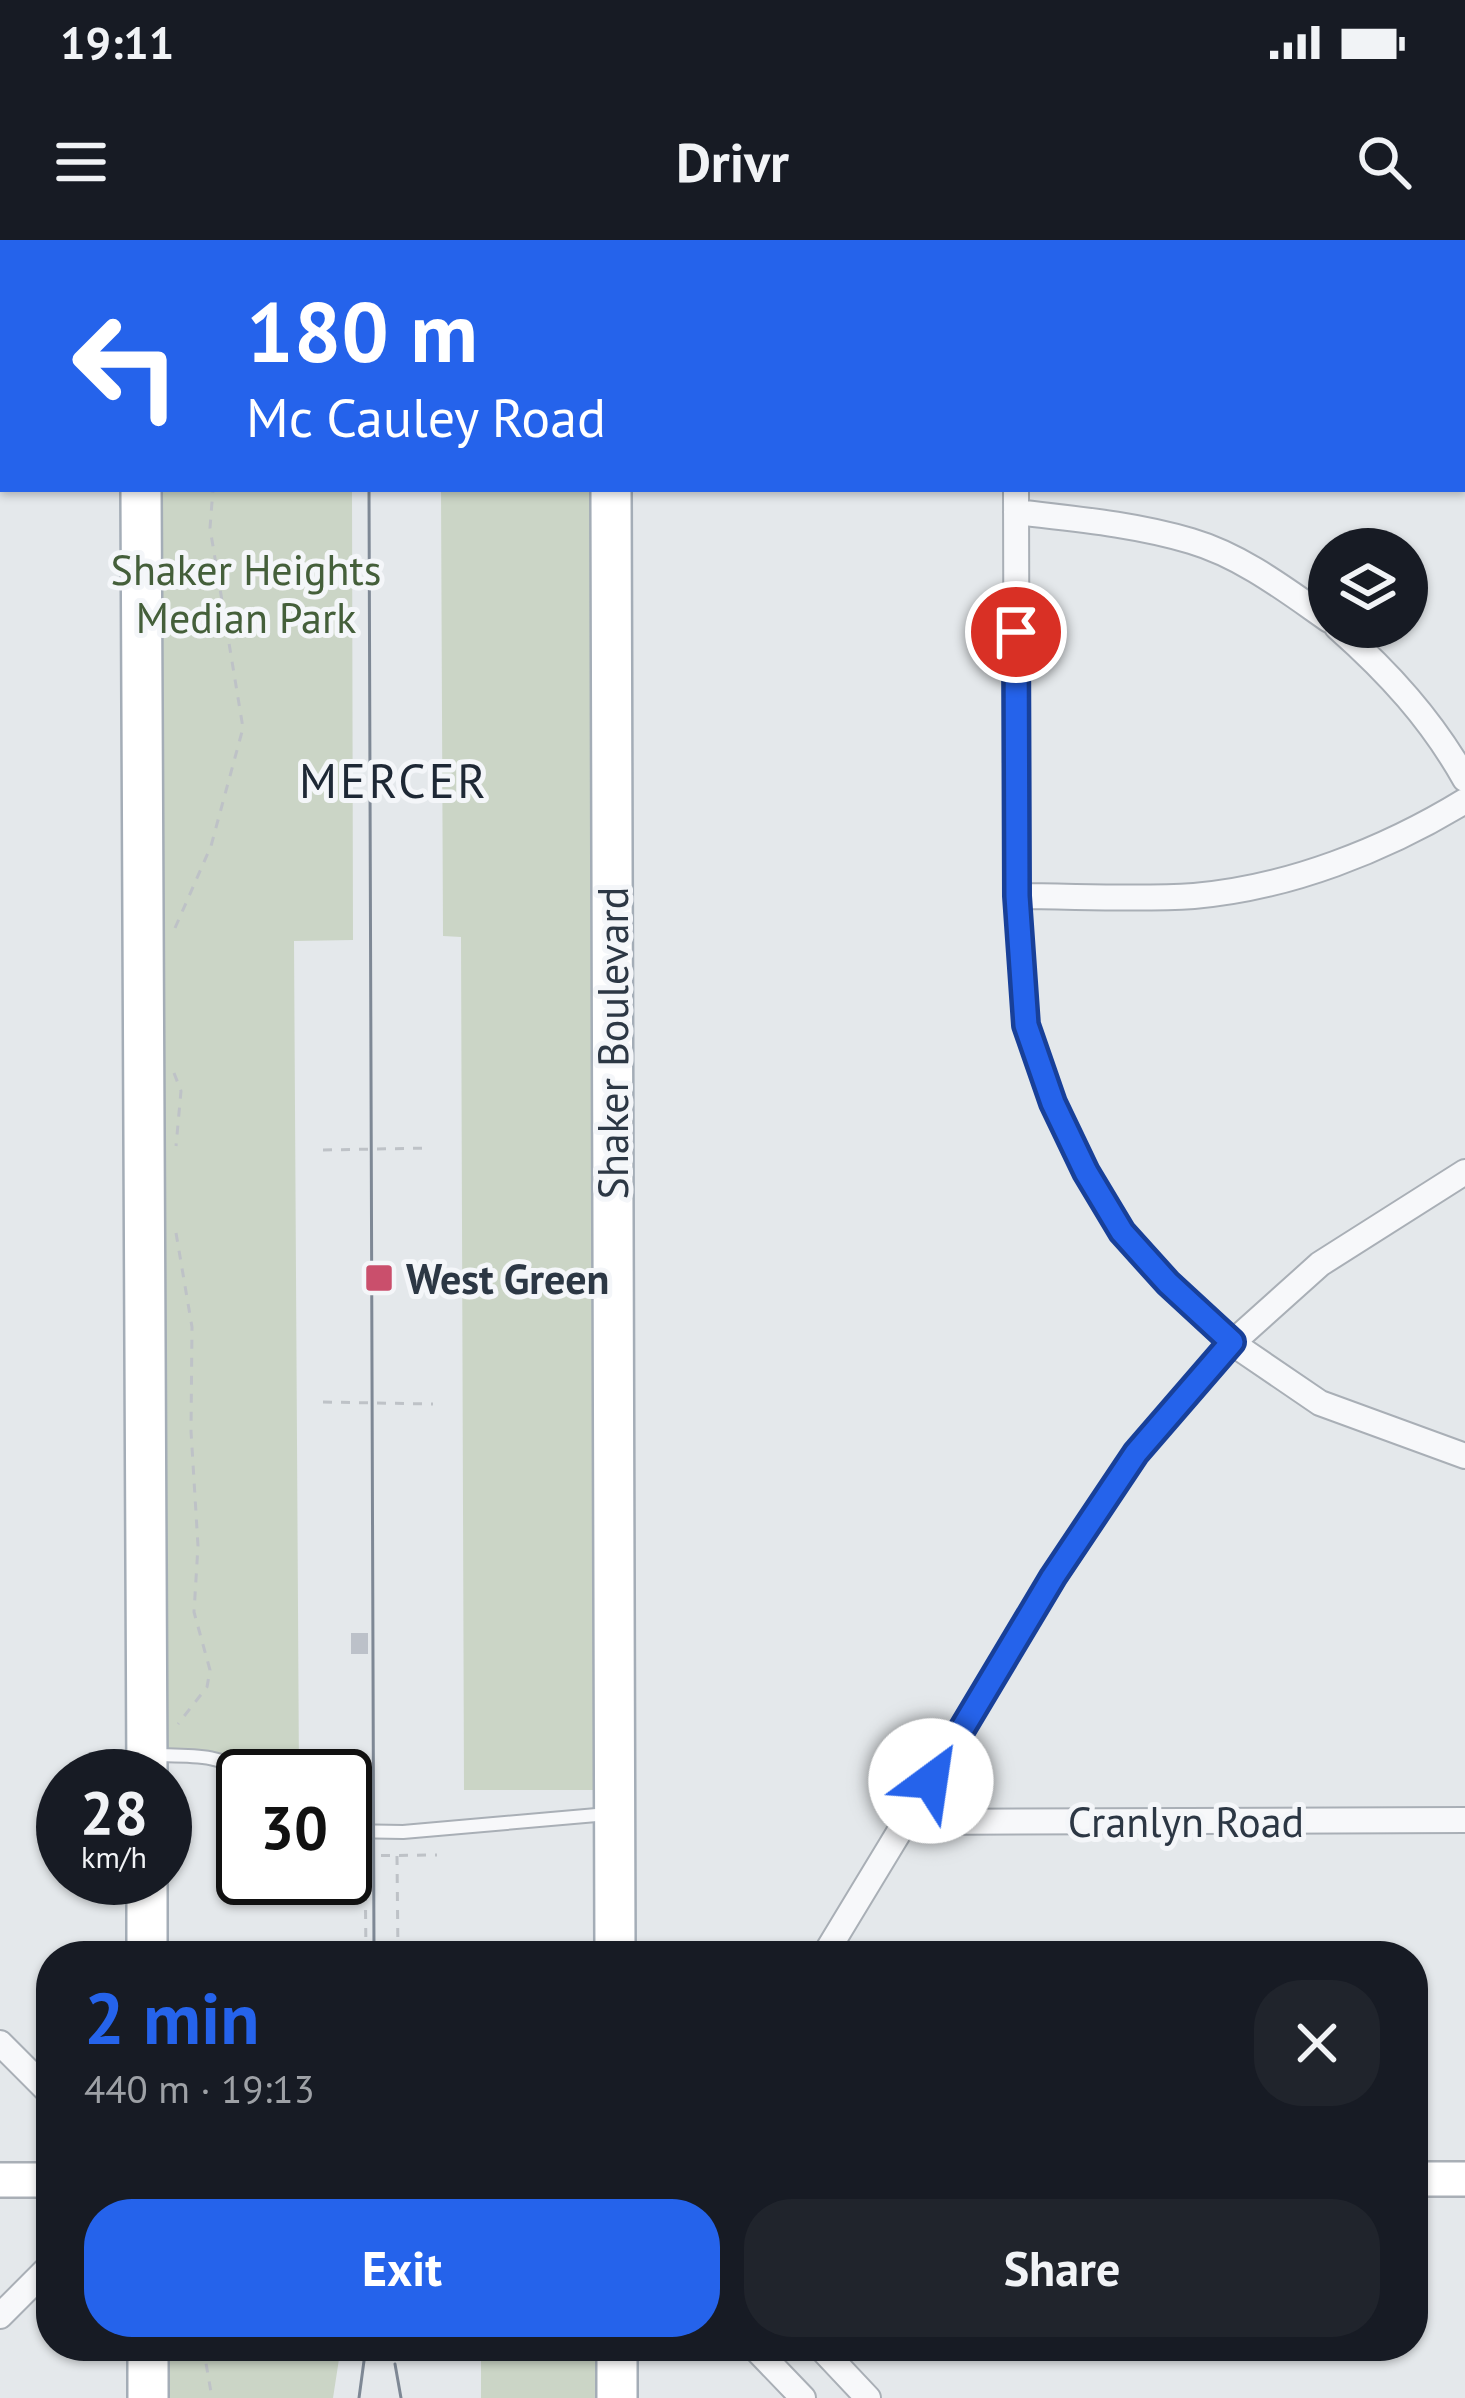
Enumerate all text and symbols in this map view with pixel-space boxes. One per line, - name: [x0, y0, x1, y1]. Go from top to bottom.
- text: 19:11: [60, 13, 174, 71]
- text: Drivr: [676, 127, 789, 197]
- icon: menu: [48, 129, 114, 195]
- icon: search: [1351, 129, 1417, 195]
- text: 180 m: [246, 276, 478, 385]
- icon: left: [48, 288, 204, 444]
- text: Mc Cauley Road: [246, 382, 606, 452]
- map controls: [1308, 528, 1428, 648]
- button: layers: [1308, 528, 1428, 648]
- park label: Shaker Heights Median Park: [111, 542, 381, 645]
- pin: [965, 581, 1067, 683]
- icon: arrive: [983, 599, 1049, 665]
- district label: MERCER: [299, 749, 489, 811]
- street label: Shaker Boulevard: [585, 887, 640, 1199]
- place label: West Green: [406, 1251, 609, 1306]
- marker: West Green: [363, 1262, 395, 1294]
- position arrow: [868, 1718, 994, 1844]
- speed limit sign: 30: [216, 1749, 372, 1905]
- text: 28: [80, 1773, 148, 1851]
- street label: Cranlyn Road: [1068, 1794, 1304, 1849]
- text: km/h: [81, 1837, 147, 1876]
- text: 2 min: [84, 1971, 260, 2064]
- button: close: [1254, 1980, 1380, 2106]
- text: 440 m · 19:13: [84, 2063, 315, 2114]
- button: Exit: [84, 2199, 720, 2337]
- button: Share: [744, 2199, 1380, 2337]

